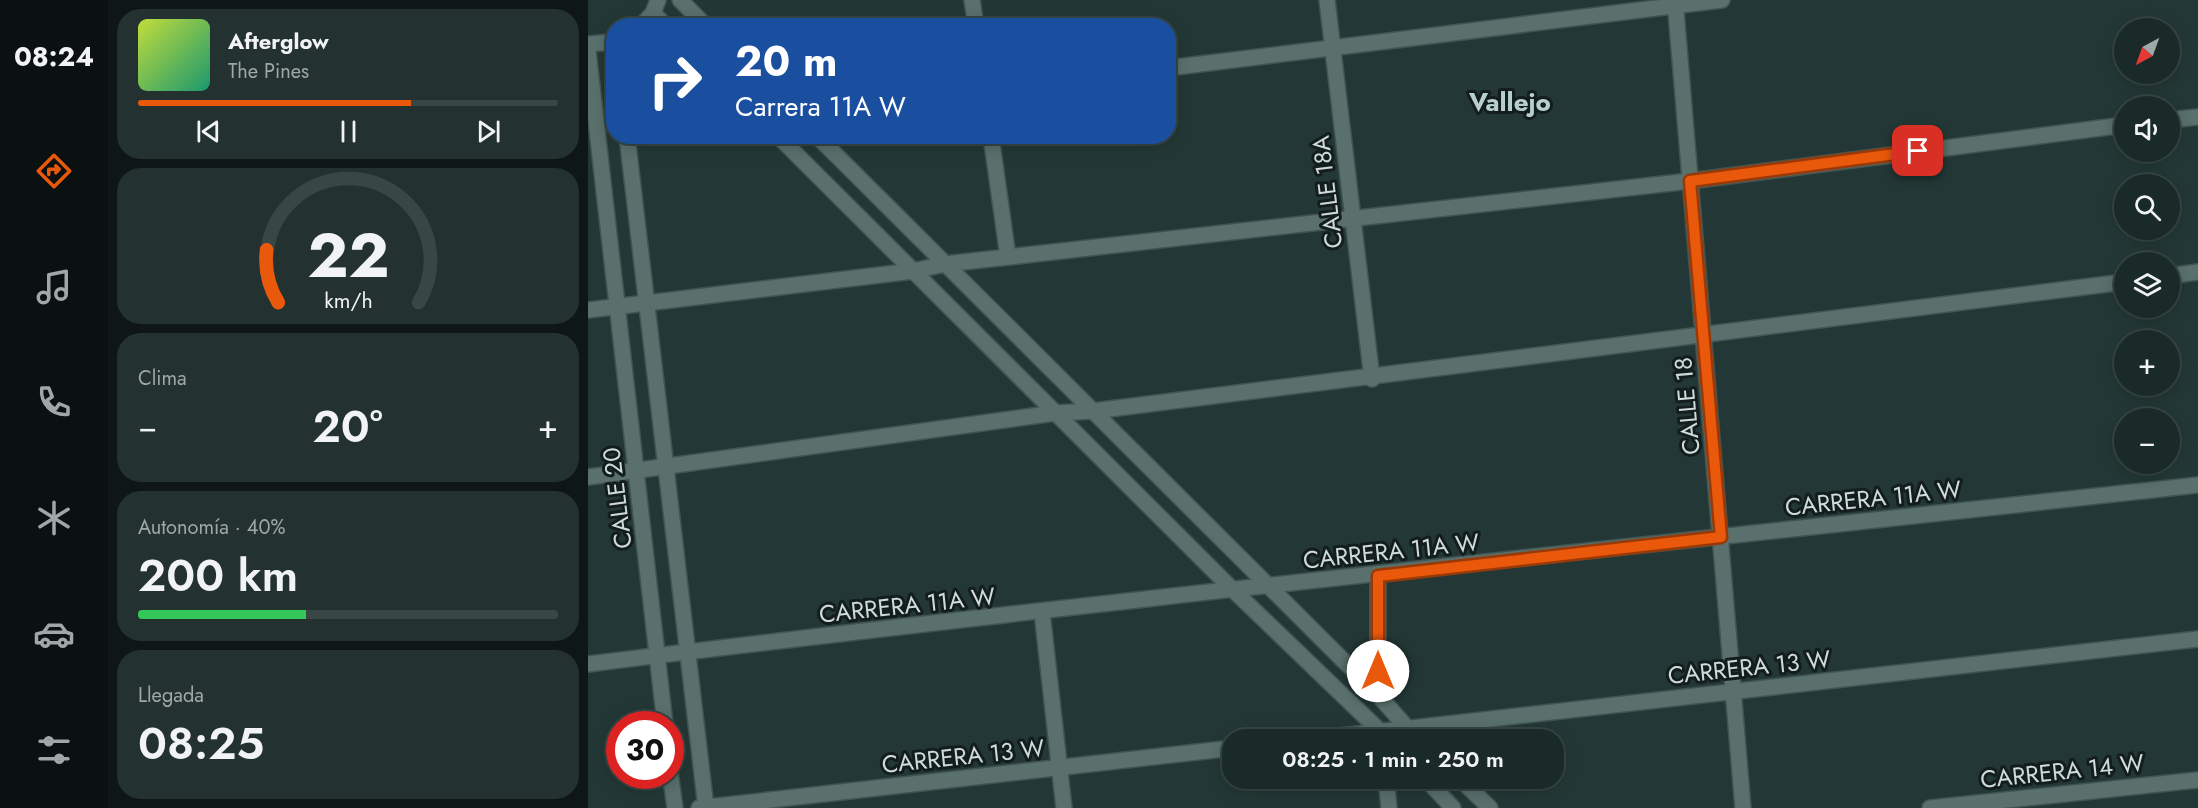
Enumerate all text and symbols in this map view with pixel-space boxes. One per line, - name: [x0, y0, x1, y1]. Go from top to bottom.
- north arrow: [2114, 18, 2180, 84]
- map controls: [2114, 18, 2180, 474]
- text: Afterglow: [228, 25, 329, 57]
- text: 20 m: [735, 31, 837, 92]
- text: 08:24: [14, 37, 94, 76]
- icon: right: [636, 42, 714, 120]
- text: The Pines: [228, 57, 309, 86]
- district label: Vallejo: [1468, 83, 1551, 121]
- text: Carrera 11A W: [735, 87, 906, 126]
- button: sound: [2114, 96, 2180, 162]
- icon: previous: [192, 115, 225, 148]
- icon: pause: [332, 115, 365, 148]
- icon: next: [472, 115, 505, 148]
- pin: [1892, 125, 1943, 176]
- street label: CALLE 18A: [1303, 133, 1351, 250]
- icon: arrive: [1901, 134, 1934, 167]
- icon: directions: [33, 150, 75, 192]
- button: search: [2114, 174, 2180, 240]
- text: 22: [307, 210, 389, 300]
- button: layers: [2114, 252, 2180, 318]
- icon: music: [33, 266, 75, 308]
- text: km/h: [324, 285, 372, 316]
- button: +: [2114, 330, 2180, 396]
- street label: CALLE 18: [1665, 356, 1709, 456]
- text: Clima: [138, 364, 187, 393]
- icon: phone: [33, 381, 75, 423]
- text: 20°: [312, 394, 383, 459]
- text: −: [138, 403, 157, 450]
- text: +: [538, 403, 558, 450]
- button: −: [2114, 408, 2180, 474]
- street label: CALLE 20: [593, 445, 641, 551]
- street label: CARRERA 11A W: [1783, 471, 1963, 525]
- icon: climate: [33, 497, 75, 539]
- text: Autonomía · 40%: [138, 513, 286, 542]
- street label: CARRERA 11A W: [1301, 524, 1481, 578]
- text: 200 km: [138, 543, 298, 608]
- street label: CARRERA 11A W: [817, 578, 997, 632]
- icon: car: [33, 613, 75, 655]
- position arrow: [1346, 639, 1410, 703]
- street label: CARRERA 13 W: [1666, 641, 1832, 693]
- text: Llegada: [138, 681, 204, 710]
- text: 08:25: [138, 711, 264, 776]
- speed limit sign: 30: [606, 711, 684, 789]
- icon: filters: [33, 729, 75, 771]
- street label: CARRERA 13 W: [880, 730, 1046, 782]
- text: 08:25 · 1 min · 250 m: [1282, 743, 1504, 775]
- street label: CARRERA 14 W: [1979, 745, 2146, 797]

